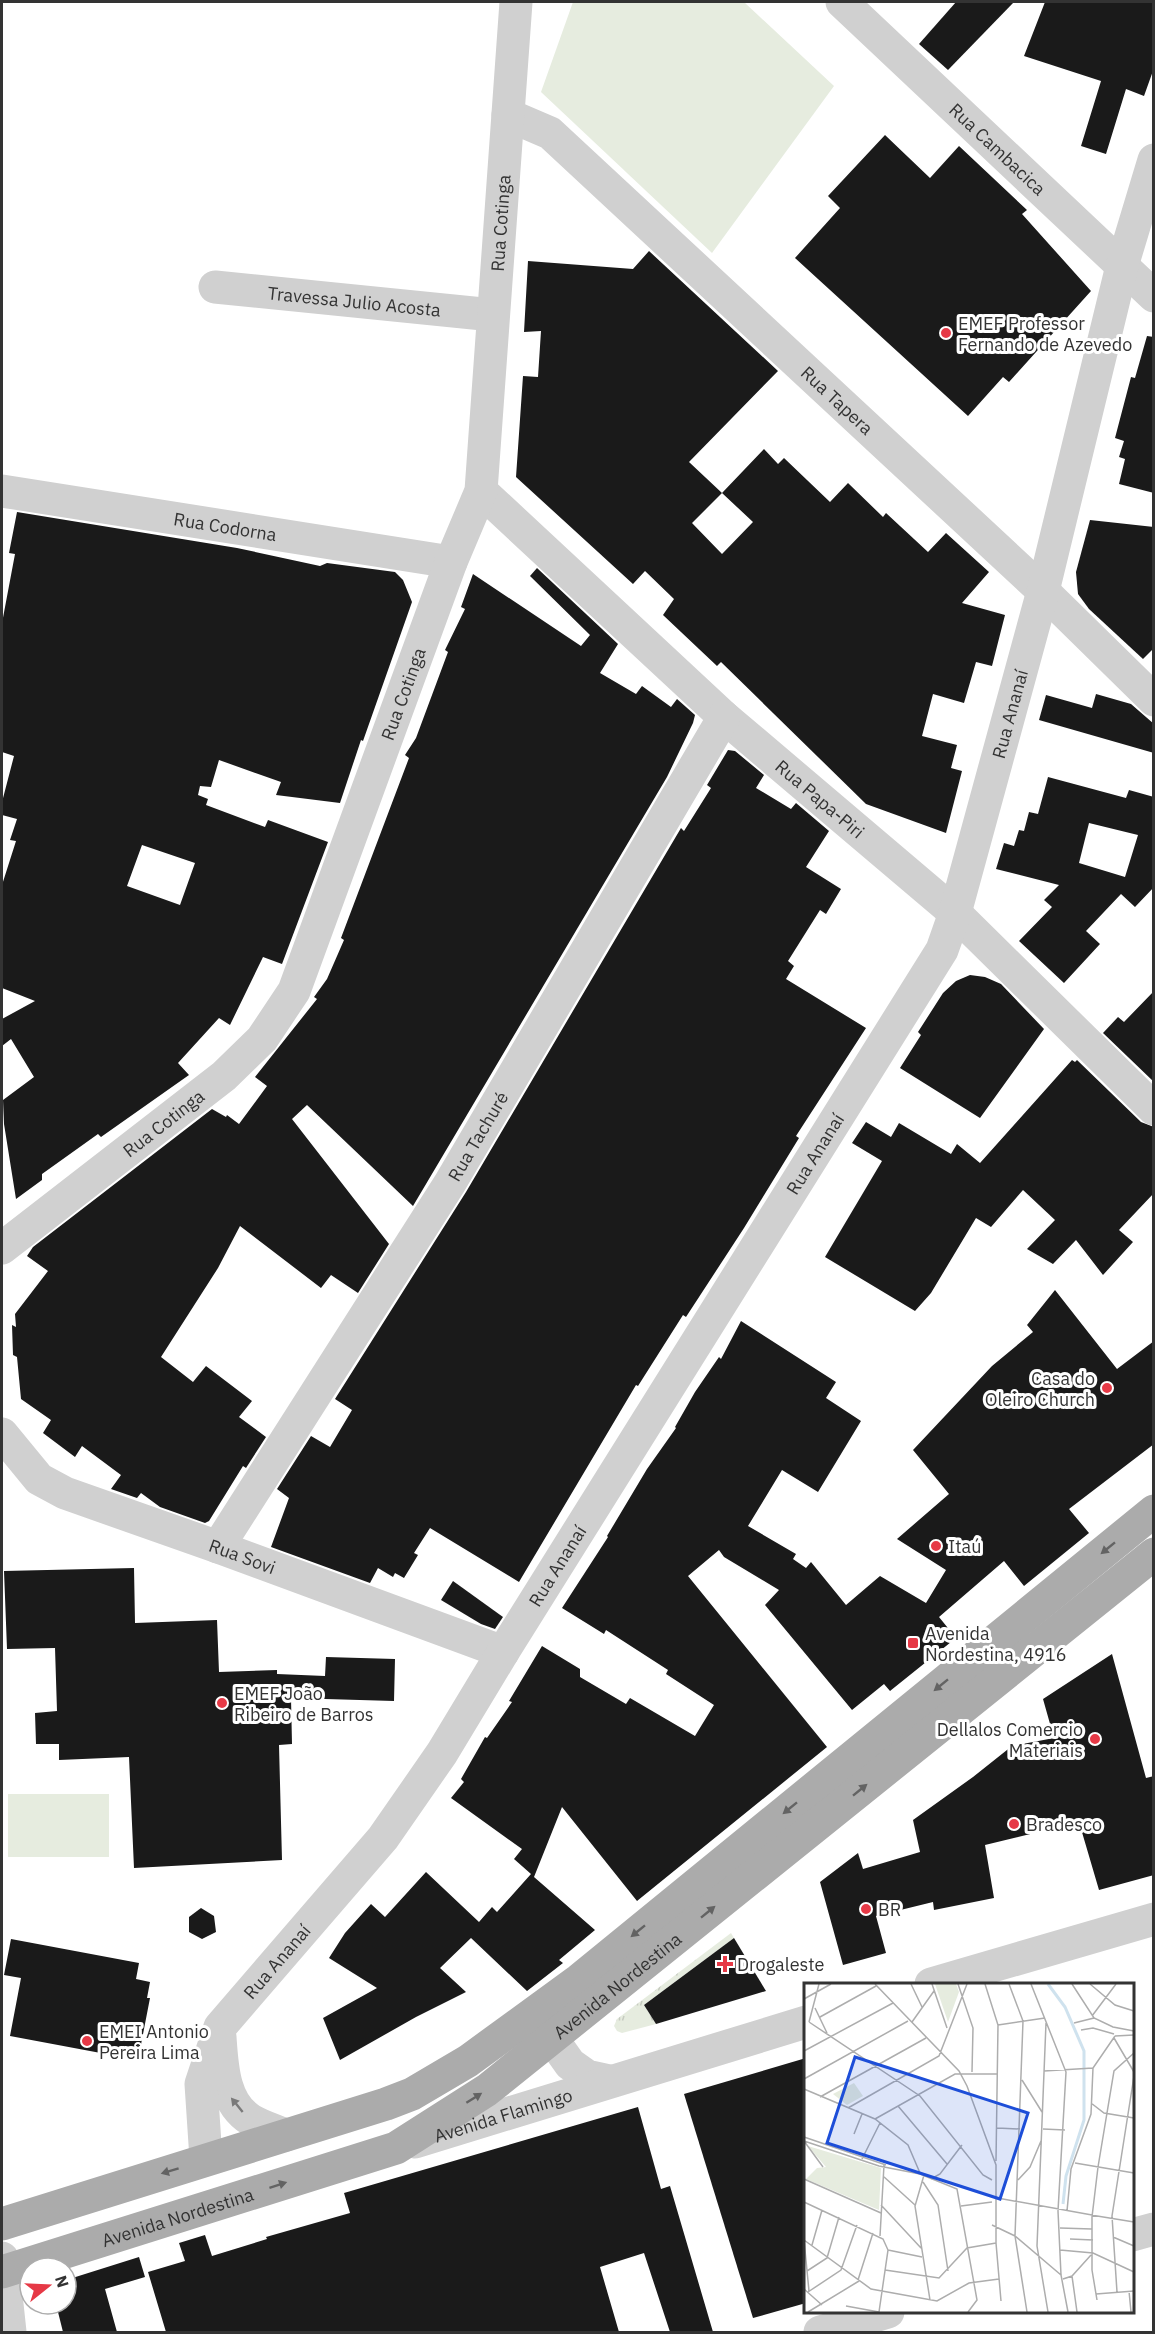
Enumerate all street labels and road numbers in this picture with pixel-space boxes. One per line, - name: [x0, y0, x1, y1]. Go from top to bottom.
- street label: Rua Cambacica: [945, 98, 1051, 200]
- street label: Rua Cotinga: [485, 174, 515, 272]
- street label: Travessa Julio Acosta: [267, 281, 442, 321]
- street label: Rua Tapera: [796, 361, 879, 440]
- street label: Rua Codorna: [172, 507, 279, 546]
- street label: Rua Cotinga: [375, 644, 430, 743]
- street label: Rua Ananaí: [986, 666, 1033, 761]
- street label: Rua Papa-Piri: [771, 754, 869, 843]
- street label: Rua Cotinga: [118, 1084, 209, 1162]
- street label: Rua Tachuré: [442, 1087, 513, 1185]
- street label: Rua Ananaí: [781, 1108, 849, 1199]
- street label: Rua Ananaí: [523, 1520, 591, 1611]
- street label: Rua Sovi: [206, 1533, 279, 1579]
- street label: Rua Ananaí: [238, 1919, 316, 2003]
- street label: Avenida Nordestina: [548, 1927, 686, 2044]
- street label: Avenida Flamingo: [431, 2083, 575, 2147]
- street label: Avenida Nordestina: [99, 2182, 257, 2251]

